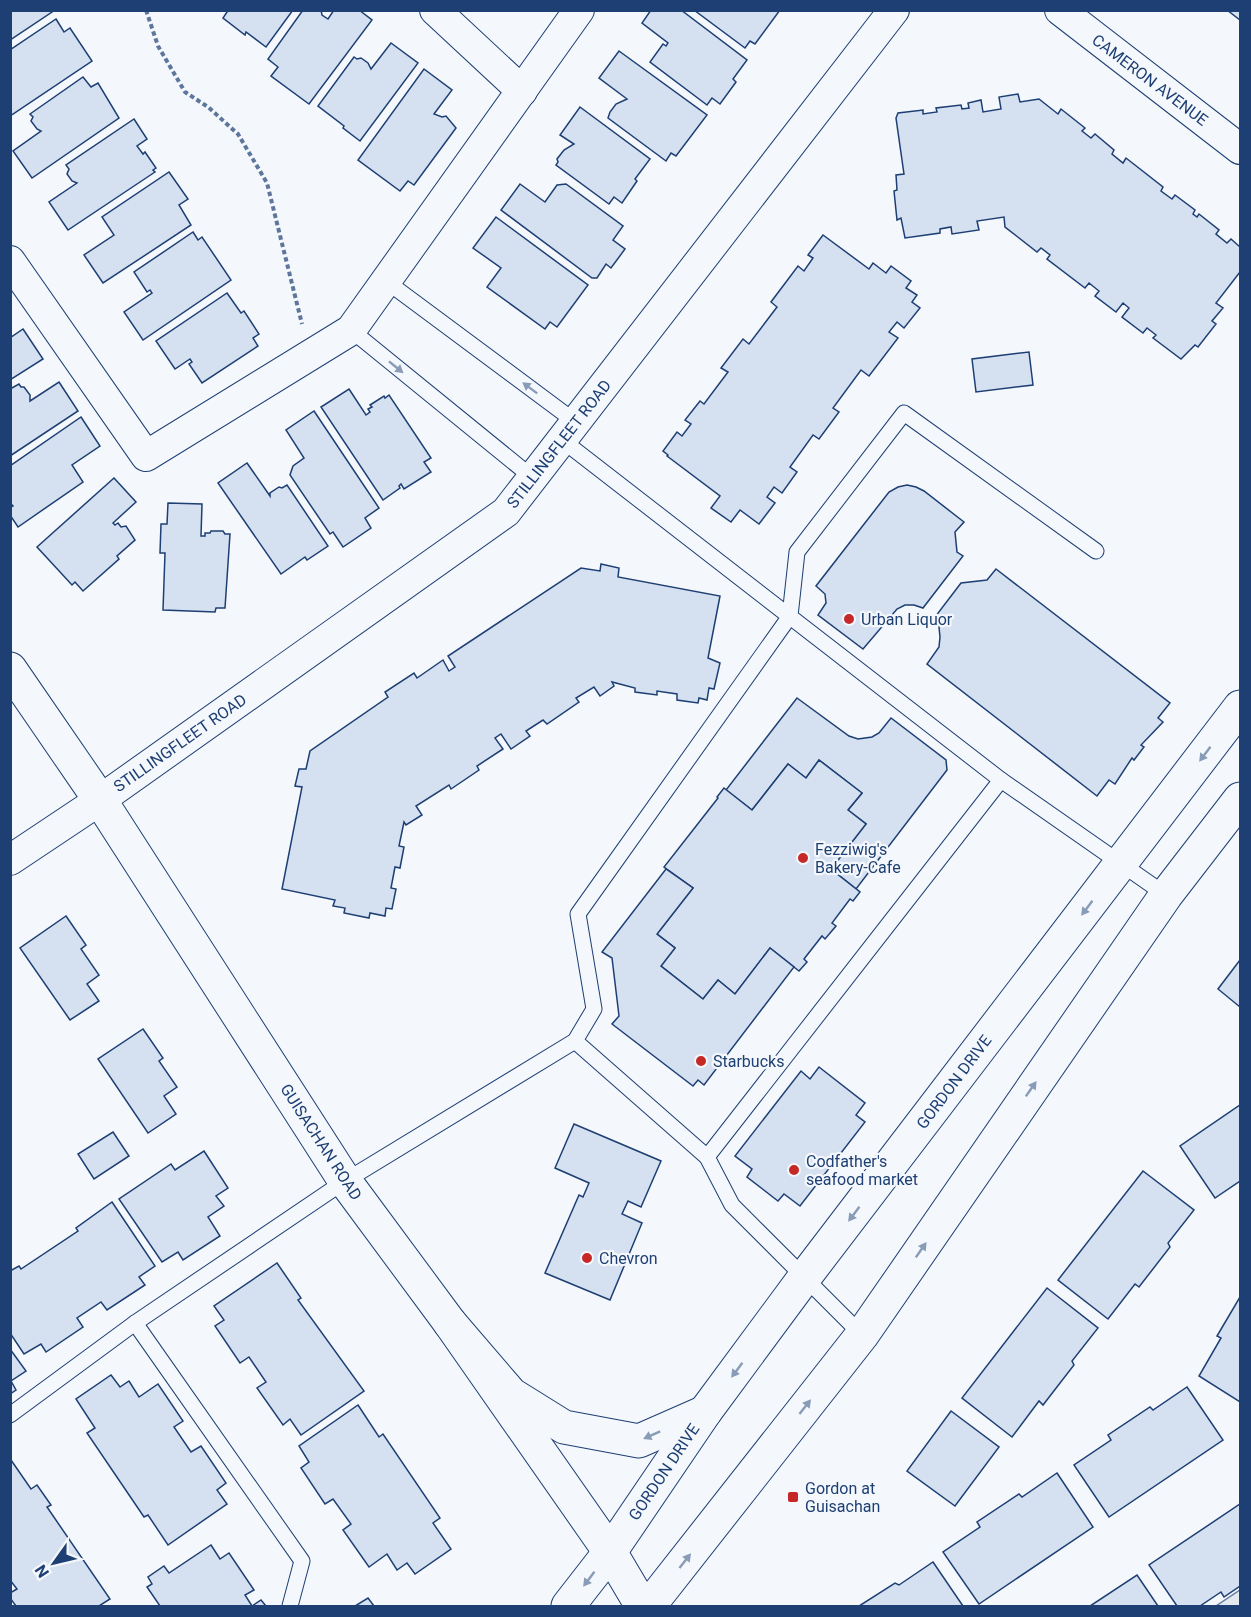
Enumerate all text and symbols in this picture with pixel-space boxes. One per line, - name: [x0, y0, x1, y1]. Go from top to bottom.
- street label: CAMERON AVENUE: [1088, 30, 1212, 130]
- one-way arrow: [388, 360, 403, 373]
- street label: STILLINGFLEET ROAD: [503, 376, 615, 512]
- one-way arrow: [522, 382, 537, 394]
- place label: Urban Liquor: [861, 610, 953, 629]
- marker: Urban Liquor: [842, 612, 856, 626]
- street label: STILLINGFLEET ROAD: [110, 690, 250, 796]
- one-way arrow: [1199, 745, 1211, 761]
- place label: Fezziwig's Bakery-Cafe: [815, 840, 901, 877]
- marker: Fezziwig's Bakery-Cafe: [796, 851, 810, 865]
- one-way arrow: [1081, 901, 1093, 916]
- street label: GORDON DRIVE: [913, 1031, 995, 1133]
- place label: Starbucks: [713, 1052, 784, 1071]
- marker: Starbucks: [694, 1054, 708, 1068]
- street label: GUISACHAN ROAD: [276, 1080, 366, 1204]
- one-way arrow: [1025, 1082, 1037, 1098]
- place label: Codfather's seafood market: [806, 1152, 918, 1189]
- marker: Codfather's seafood market: [787, 1163, 801, 1177]
- one-way arrow: [848, 1206, 860, 1221]
- one-way arrow: [915, 1242, 926, 1258]
- place label: Chevron: [599, 1249, 658, 1268]
- marker: Chevron: [580, 1251, 594, 1265]
- one-way arrow: [731, 1362, 743, 1377]
- one-way arrow: [799, 1399, 812, 1415]
- street label: GORDON DRIVE: [625, 1420, 703, 1524]
- one-way arrow: [642, 1430, 660, 1440]
- place label: Gordon at Guisachan: [805, 1479, 880, 1516]
- marker: Gordon at Guisachan: [786, 1490, 800, 1504]
- north arrow: [24, 1533, 84, 1593]
- one-way arrow: [679, 1553, 691, 1568]
- text: N: [31, 1561, 53, 1581]
- one-way arrow: [583, 1571, 595, 1587]

